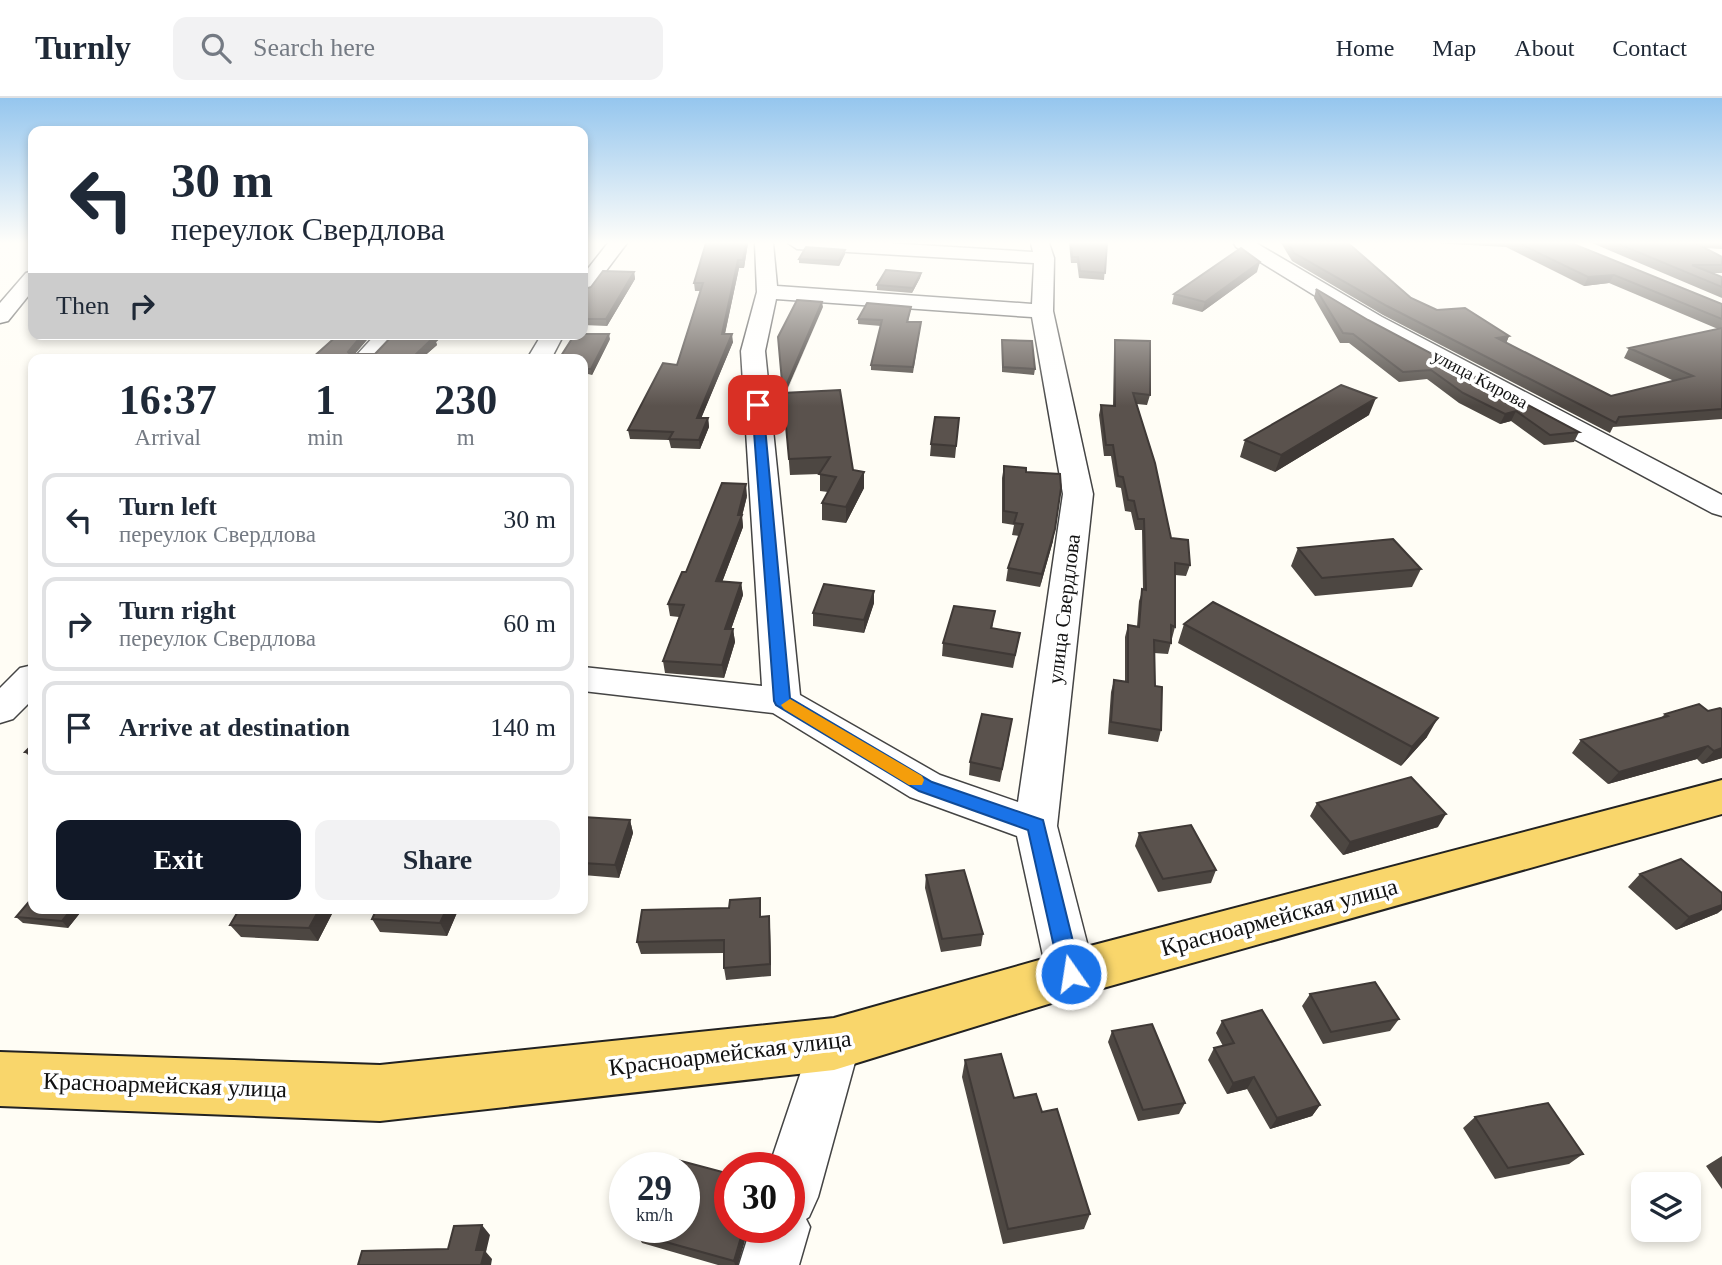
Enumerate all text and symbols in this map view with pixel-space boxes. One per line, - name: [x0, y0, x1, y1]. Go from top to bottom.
- search box: [173, 17, 663, 80]
- icon: search: [197, 29, 235, 67]
- text: Turnly: [35, 30, 131, 66]
- text: Search here: [253, 33, 375, 62]
- text: Home: [1336, 35, 1394, 61]
- text: Map: [1432, 35, 1476, 61]
- text: About: [1514, 35, 1574, 61]
- text: Contact: [1612, 35, 1687, 61]
- text: 30 m: [171, 153, 273, 208]
- icon: left: [56, 154, 147, 245]
- text: переулок Свердлова: [171, 211, 445, 247]
- icon: right: [123, 287, 161, 325]
- text: Then: [56, 291, 109, 320]
- street label: улица Кирова: [1429, 346, 1531, 412]
- pin: [728, 375, 788, 435]
- text: 16:37: [119, 377, 217, 423]
- text: 1: [315, 377, 336, 423]
- text: 230: [434, 377, 497, 423]
- icon: arrive: [739, 386, 777, 424]
- text: Arrival: [135, 425, 201, 450]
- text: min: [308, 425, 343, 450]
- text: m: [457, 425, 475, 450]
- text: Turn left: [119, 492, 217, 521]
- icon: left: [60, 501, 98, 539]
- text: 30 m: [503, 505, 556, 534]
- text: переулок Свердлова: [119, 522, 316, 547]
- street label: улица Свердлова: [1043, 532, 1085, 685]
- text: Turn right: [119, 596, 236, 625]
- icon: right: [60, 605, 98, 643]
- text: 60 m: [503, 609, 556, 638]
- text: переулок Свердлова: [119, 626, 316, 651]
- icon: arrive: [60, 709, 98, 747]
- text: Arrive at destination: [119, 713, 350, 742]
- text: 140 m: [490, 713, 556, 742]
- button: Exit: [56, 820, 301, 900]
- button: Share: [315, 820, 560, 900]
- street label: Красноармейская улица: [1158, 873, 1401, 961]
- position arrow: [1034, 937, 1108, 1011]
- street label: Красноармейская улица: [607, 1025, 853, 1081]
- street label: Красноармейская улица: [43, 1068, 288, 1102]
- speed limit sign: 30: [714, 1152, 805, 1243]
- text: 29: [637, 1169, 672, 1208]
- map controls: [1631, 1172, 1701, 1242]
- button: layers: [1631, 1172, 1701, 1242]
- text: km/h: [636, 1205, 673, 1225]

